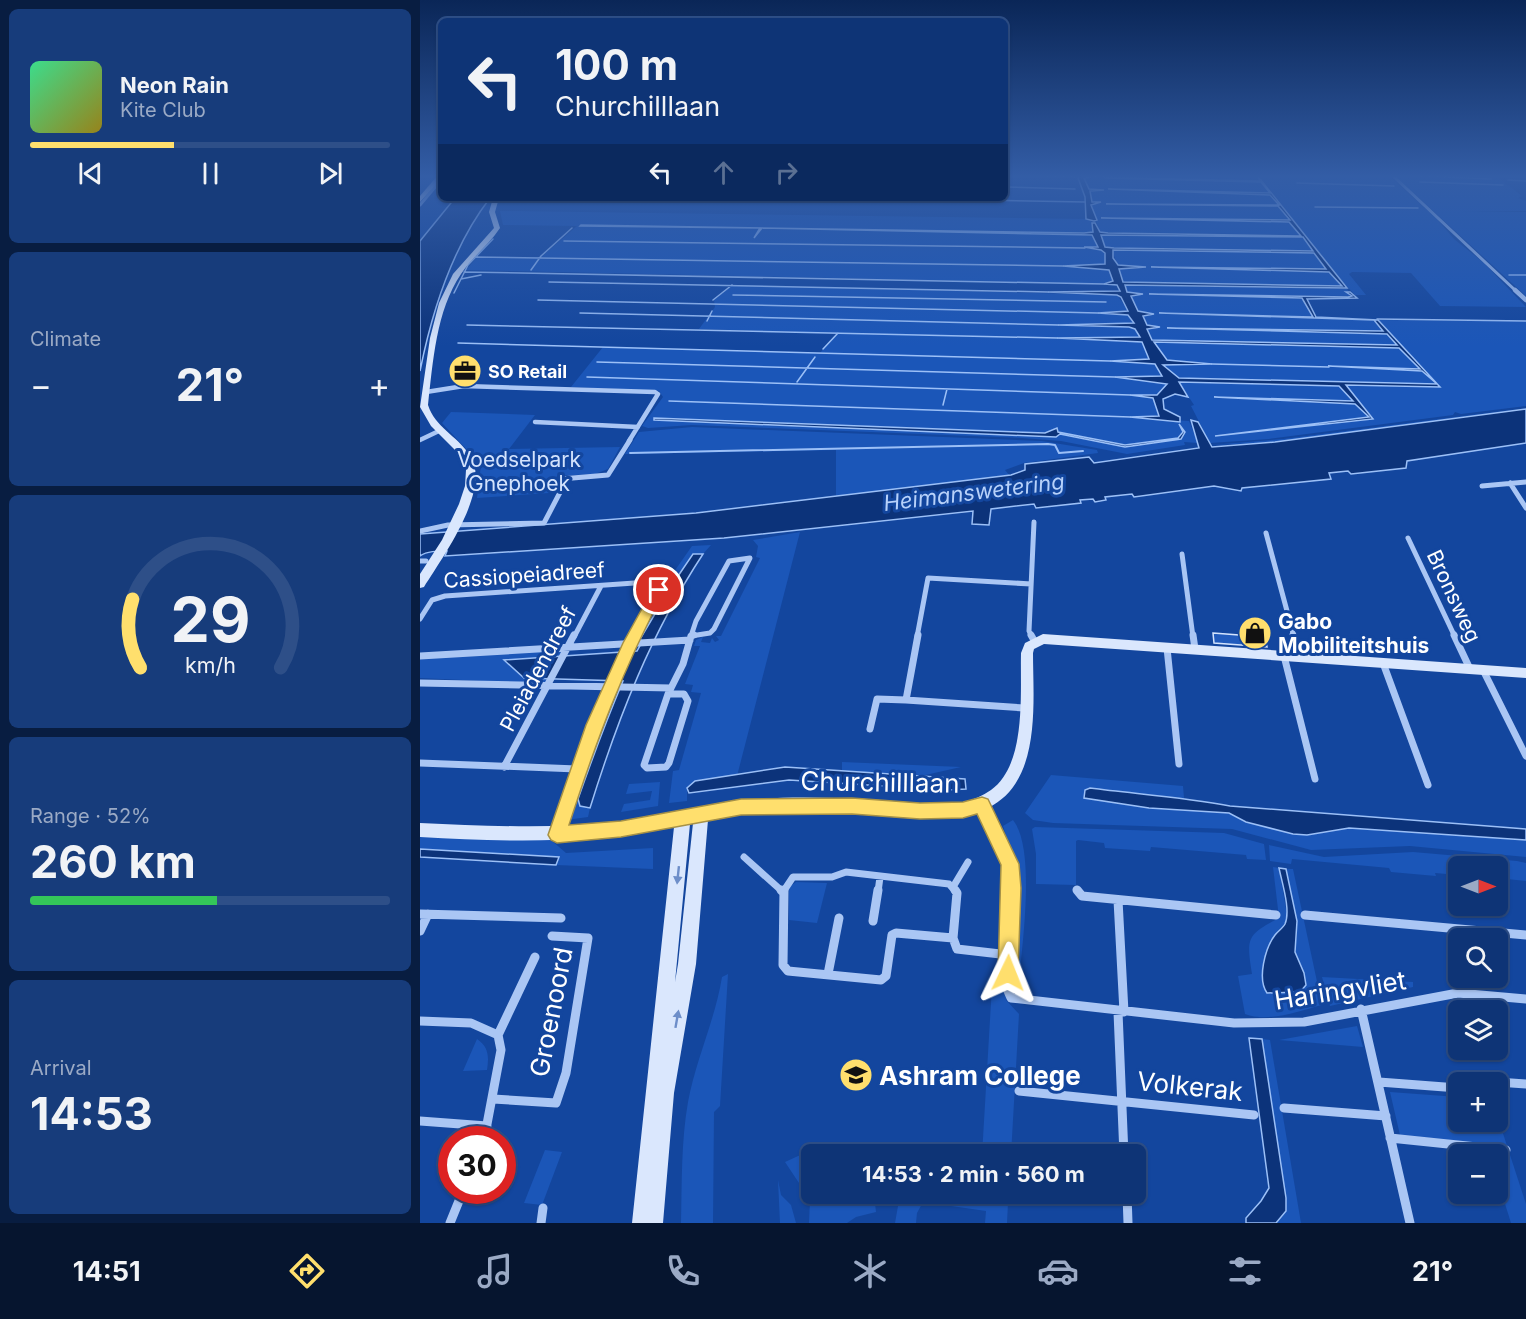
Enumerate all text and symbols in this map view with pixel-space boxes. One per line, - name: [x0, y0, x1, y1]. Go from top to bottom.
- text: 100 m: [555, 39, 678, 90]
- icon: left: [456, 42, 534, 120]
- text: Neon Rain: [120, 72, 229, 98]
- text: Churchilllaan: [555, 90, 720, 123]
- text: Kite Club: [120, 98, 206, 122]
- icon: left: [644, 156, 677, 189]
- icon: ahead: [707, 156, 740, 189]
- icon: right: [770, 156, 803, 189]
- icon: previous: [74, 157, 107, 190]
- icon: pause: [194, 157, 227, 190]
- icon: next: [314, 157, 347, 190]
- text: Climate: [30, 327, 101, 351]
- office icon: SO Retail: [447, 353, 483, 389]
- text: 21°: [176, 357, 244, 412]
- place label: SO Retail: [488, 361, 567, 382]
- text: −: [30, 365, 52, 405]
- text: +: [368, 365, 390, 405]
- park label: Voedselpark Gnephoek: [457, 447, 582, 496]
- water label: Heimanswetering: [882, 468, 1066, 516]
- street label: Bronsweg: [1422, 546, 1486, 646]
- street label: Cassiopeiadreef: [443, 557, 606, 593]
- pin: [633, 564, 684, 615]
- icon: arrive: [642, 573, 675, 606]
- text: 29: [170, 583, 250, 658]
- street label: Pleiadendreef: [495, 602, 581, 736]
- place label: Gabo Mobiliteitshuis: [1278, 609, 1429, 658]
- shop icon: Gabo Mobiliteitshuis: [1237, 615, 1273, 651]
- text: km/h: [185, 653, 235, 679]
- street label: Churchilllaan: [800, 765, 960, 799]
- text: Range · 52%: [30, 804, 151, 828]
- text: 260 km: [30, 834, 196, 889]
- north arrow: [1448, 856, 1508, 916]
- map controls: [1448, 856, 1508, 1204]
- one-way arrow: [673, 866, 683, 885]
- button: search: [1448, 928, 1508, 988]
- position arrow: [976, 941, 1040, 1005]
- street label: Groenoord: [523, 945, 579, 1079]
- street label: Haringvliet: [1272, 964, 1408, 1016]
- button: layers: [1448, 1000, 1508, 1060]
- one-way arrow: [673, 1010, 682, 1029]
- text: Arrival: [30, 1056, 92, 1080]
- school or university icon: Ashram College: [838, 1057, 874, 1093]
- place label: Ashram College: [879, 1060, 1081, 1091]
- street label: Volkerak: [1136, 1065, 1244, 1107]
- button: +: [1448, 1072, 1508, 1132]
- text: 14:53: [30, 1086, 153, 1141]
- speed limit sign: 30: [438, 1126, 516, 1204]
- button: −: [1448, 1144, 1508, 1204]
- text: 14:53 · 2 min · 560 m: [862, 1161, 1085, 1187]
- icon: directions: [286, 1250, 328, 1292]
- icon: music: [474, 1250, 516, 1292]
- icon: phone: [662, 1250, 704, 1292]
- icon: climate: [849, 1250, 891, 1292]
- icon: car: [1037, 1250, 1079, 1292]
- icon: filters: [1224, 1250, 1266, 1292]
- text: 14:51: [73, 1255, 141, 1288]
- text: 21°: [1412, 1255, 1453, 1288]

